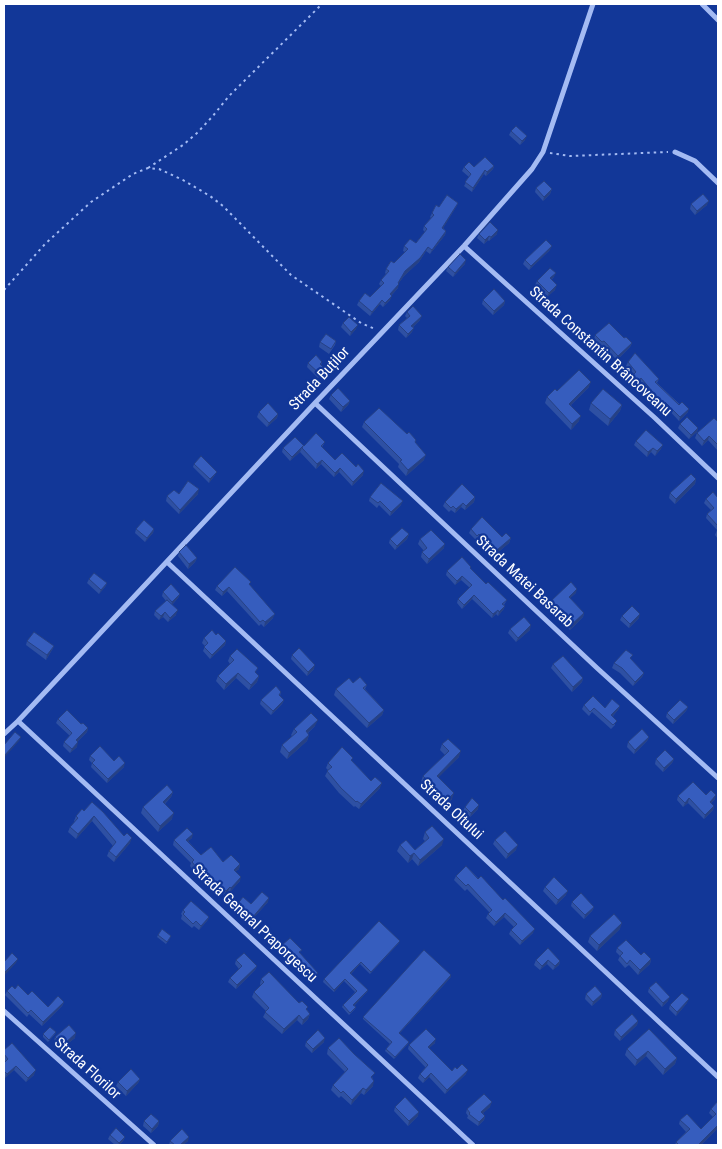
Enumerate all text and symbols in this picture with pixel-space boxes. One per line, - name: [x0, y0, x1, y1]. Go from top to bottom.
- street label: Strada Constantin Brâncoveanu: [525, 283, 675, 421]
- street label: Strada Buților: [286, 343, 354, 415]
- street label: Strada Matei Basarab: [471, 532, 577, 632]
- street label: Strada Oltului: [416, 776, 486, 844]
- street label: Strada General Praporgescu: [188, 861, 320, 987]
- street label: Strada Florilor: [50, 1034, 124, 1104]

